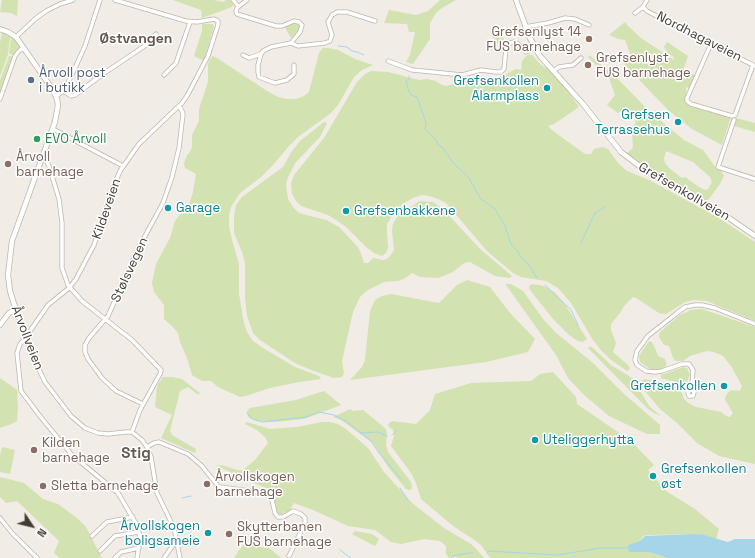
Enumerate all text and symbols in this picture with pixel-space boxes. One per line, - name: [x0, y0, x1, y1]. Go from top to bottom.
- street label: Nordhagaveien: [654, 9, 744, 65]
- place label: Grefsenlyst 14 FUS barnehage: [486, 24, 581, 55]
- district label: Østvangen: [100, 31, 172, 47]
- marker: Grefsenlyst 14 FUS barnehage: [584, 34, 594, 44]
- place label: Grefsenlyst FUS barnehage: [596, 50, 691, 81]
- marker: Grefsenlyst FUS barnehage: [583, 60, 593, 70]
- place label: Årvoll post i butikk: [39, 65, 106, 96]
- place label: Grefsenkollen Alarmplass: [453, 73, 539, 104]
- marker: Årvoll post i butikk: [26, 75, 36, 85]
- marker: Grefsenkollen Alarmplass: [542, 83, 552, 93]
- place label: Grefsen Terrassehus: [595, 107, 670, 138]
- marker: Grefsen Terrassehus: [673, 117, 683, 127]
- place label: EVO Årvoll: [45, 131, 106, 147]
- marker: EVO Årvoll: [32, 134, 42, 144]
- place label: Årvoll barnehage: [16, 149, 84, 180]
- marker: Årvoll barnehage: [3, 159, 13, 169]
- street label: Grefsenkollveien: [635, 159, 733, 225]
- street label: Kildeveien: [89, 176, 125, 242]
- place label: Garage: [176, 200, 220, 216]
- marker: Garage: [163, 203, 173, 213]
- place label: Grefsenbakkene: [354, 203, 456, 219]
- marker: Grefsenbakkene: [341, 206, 351, 216]
- street label: Stølsvegen: [108, 235, 152, 305]
- street label: Årvollveien: [8, 304, 46, 372]
- place label: Grefsenkollen: [630, 378, 716, 394]
- marker: Grefsenkollen: [719, 381, 729, 391]
- place label: Uteliggerhytta: [543, 432, 634, 448]
- place label: Kilden barnehage: [42, 435, 110, 466]
- marker: Uteliggerhytta: [530, 435, 540, 445]
- marker: Kilden barnehage: [29, 445, 39, 455]
- district label: Stig: [121, 445, 151, 463]
- place label: Grefsenkollen øst: [661, 461, 747, 492]
- place label: Årvollskogen barnehage: [215, 469, 295, 500]
- marker: Grefsenkollen øst: [648, 471, 658, 481]
- place label: Sletta barnehage: [51, 478, 159, 494]
- marker: Årvollskogen barnehage: [202, 479, 212, 489]
- marker: Sletta barnehage: [38, 481, 48, 491]
- north arrow: [12, 506, 52, 546]
- place label: Årvollskogen boligsameie: [120, 518, 200, 549]
- place label: Skytterbanen FUS barnehage: [237, 519, 332, 550]
- text: N: [34, 526, 50, 540]
- marker: Årvollskogen boligsameie: [203, 528, 213, 538]
- marker: Skytterbanen FUS barnehage: [224, 529, 234, 539]

